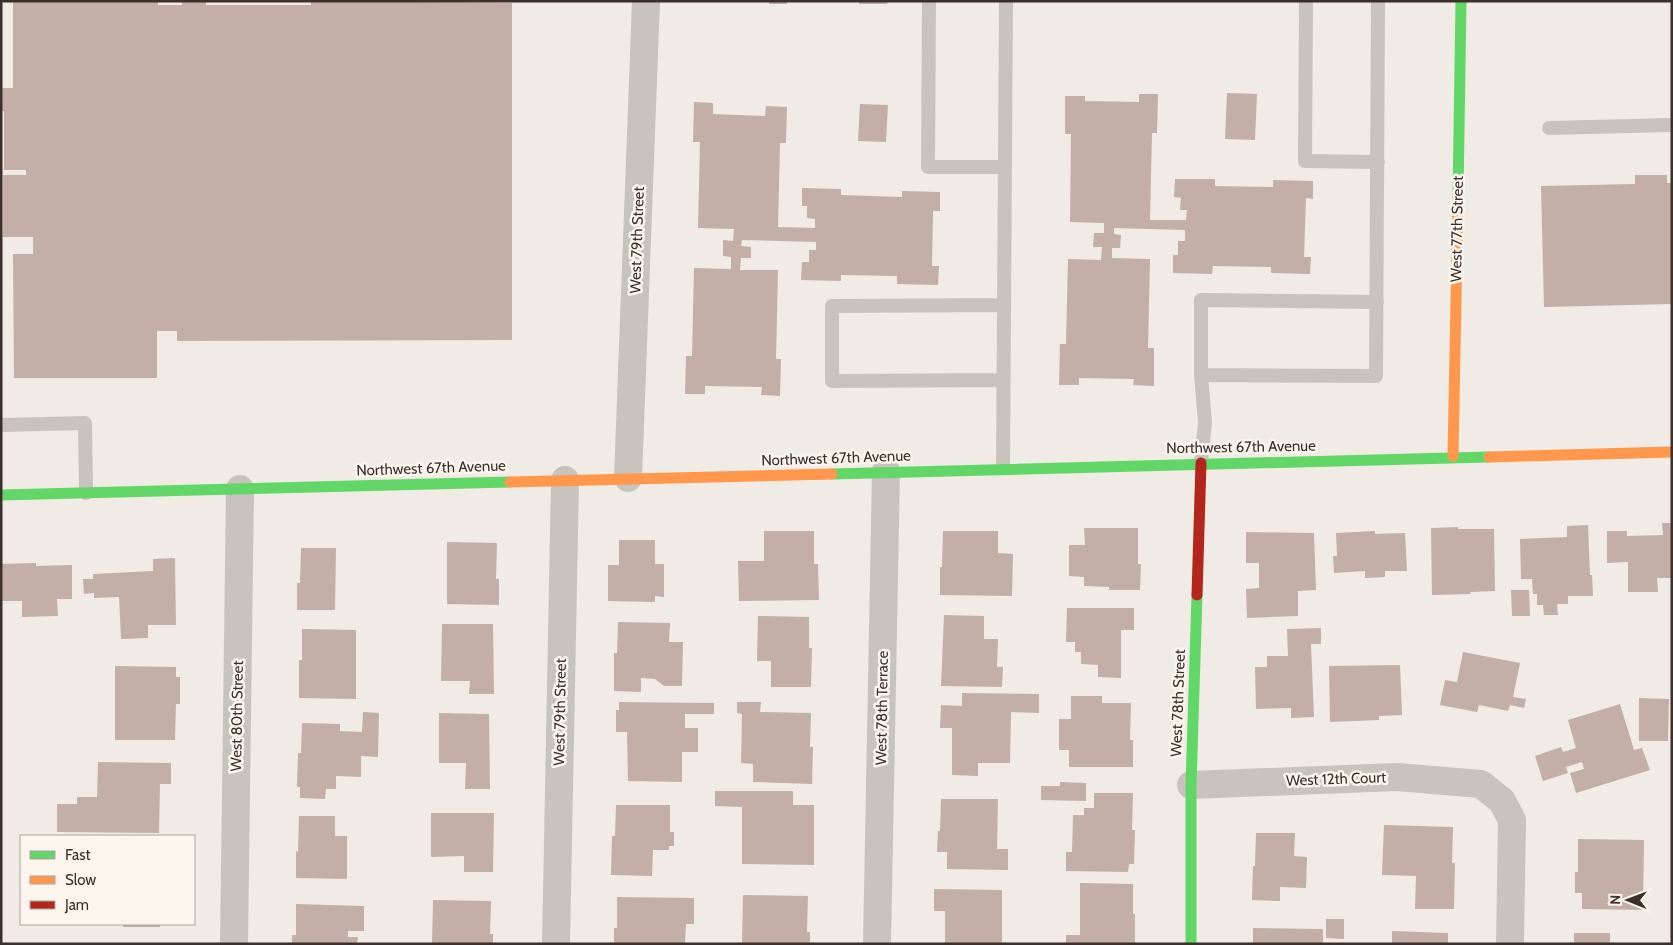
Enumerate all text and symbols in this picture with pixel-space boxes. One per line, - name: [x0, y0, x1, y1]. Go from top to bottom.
- street label: West 77th Street: [1447, 176, 1467, 282]
- street label: West 79th Street: [626, 186, 648, 294]
- street label: Northwest 67th Avenue: [1166, 437, 1316, 457]
- street label: Northwest 67th Avenue: [761, 446, 911, 470]
- street label: Northwest 67th Avenue: [356, 456, 506, 480]
- street label: West 78th Street: [1167, 649, 1189, 757]
- street label: West 78th Terrace: [872, 650, 892, 765]
- street label: West 79th Street: [550, 658, 570, 766]
- street label: West 80th Street: [227, 661, 247, 771]
- street label: West 12th Court: [1286, 768, 1386, 790]
- legend: [20, 835, 195, 925]
- text: Fast: [65, 846, 90, 864]
- text: Slow: [65, 871, 96, 889]
- north arrow: [1603, 875, 1653, 925]
- text: N: [1606, 895, 1624, 905]
- text: Jam: [64, 896, 89, 914]

